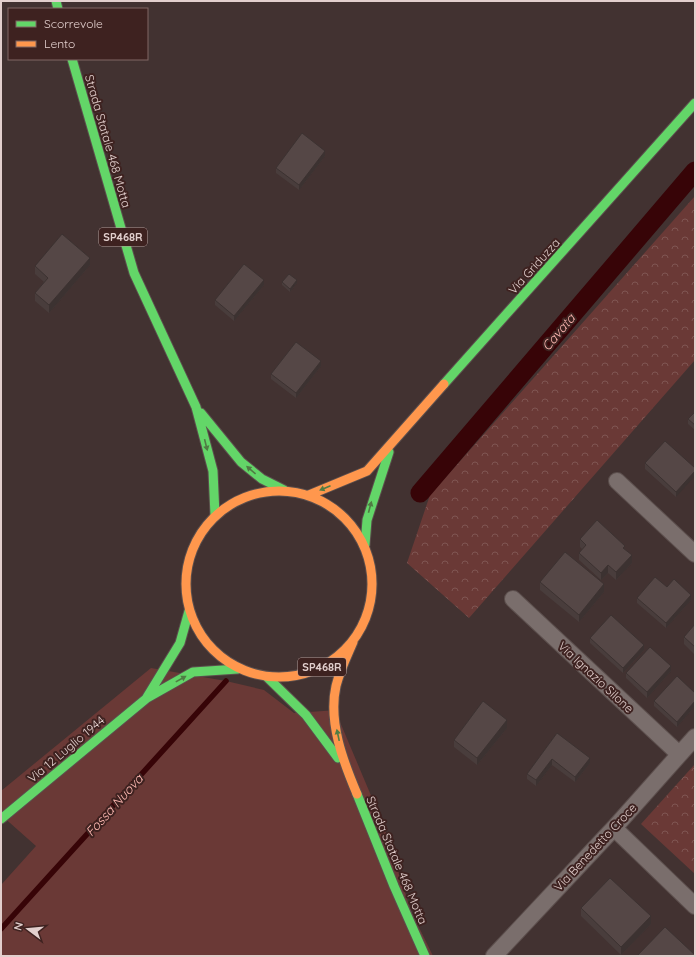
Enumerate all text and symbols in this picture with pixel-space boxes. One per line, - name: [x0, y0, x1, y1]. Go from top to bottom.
- legend: [8, 8, 148, 60]
- text: Scorrevole: [44, 16, 103, 31]
- text: Lento: [44, 36, 75, 51]
- street label: Strada Statale 468 Motta: [82, 73, 134, 209]
- road number: SP468R: [99, 228, 147, 246]
- street label: Via Griduzza: [505, 235, 563, 297]
- water label: Cavata: [538, 309, 579, 354]
- one-way arrow: [203, 439, 209, 451]
- one-way arrow: [245, 465, 256, 474]
- one-way arrow: [318, 486, 330, 492]
- one-way arrow: [367, 501, 373, 513]
- street label: Via Ignazio Silone: [555, 638, 637, 716]
- road number: SP468R: [298, 658, 346, 676]
- one-way arrow: [175, 675, 187, 682]
- street label: Via 12 Luglio 1944: [25, 713, 107, 785]
- one-way arrow: [334, 729, 340, 741]
- water label: Fossa Nuova: [82, 770, 147, 839]
- street label: Strada Statale 468 Motta: [363, 794, 431, 926]
- street label: Via Benedetto Croce: [550, 800, 640, 894]
- north arrow: [8, 909, 48, 949]
- text: N: [11, 920, 26, 932]

